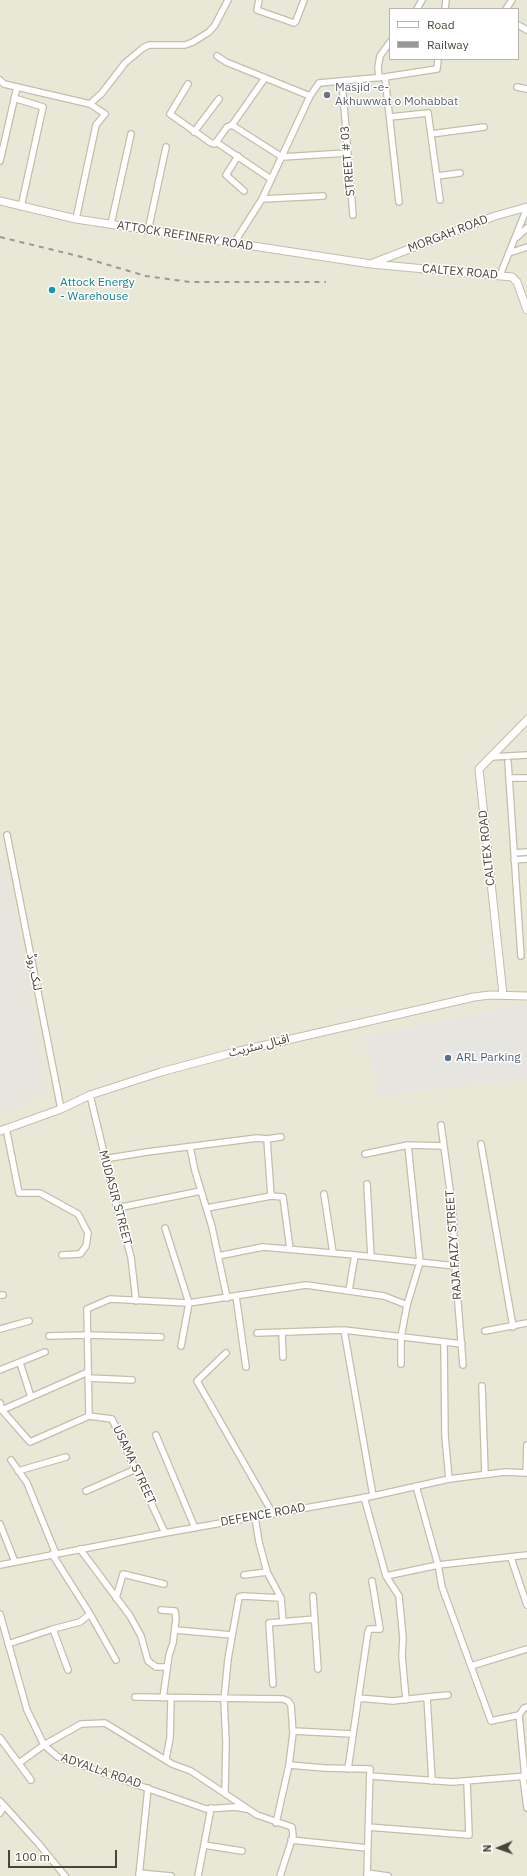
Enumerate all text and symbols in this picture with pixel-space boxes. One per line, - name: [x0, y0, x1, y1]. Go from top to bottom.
- legend: [389, 8, 519, 60]
- text: Road: [427, 17, 455, 32]
- text: Railway: [427, 37, 469, 52]
- place label: Masjid -e- Akhuwwat o Mohabbat: [335, 81, 458, 109]
- marker: Masjid -e- Akhuwwat o Mohabbat: [322, 90, 332, 100]
- street label: STREET # 03: [338, 125, 358, 197]
- street label: MORGAH ROAD: [406, 212, 490, 256]
- street label: ATTOCK REFINERY ROAD: [116, 218, 254, 254]
- street label: CALTEX ROAD: [422, 262, 498, 282]
- place label: Attock Energy - Warehouse: [60, 276, 135, 304]
- marker: Attock Energy - Warehouse: [47, 285, 57, 295]
- street label: CALTEX ROAD: [476, 809, 498, 887]
- street label: لنک روڈ: [23, 952, 45, 992]
- street label: اقبال سٹریٹ: [227, 1032, 291, 1060]
- place label: ARL Parking: [456, 1051, 521, 1065]
- marker: ARL Parking: [443, 1053, 453, 1063]
- street label: MUDASIR STREET: [95, 1149, 135, 1247]
- street label: RAJA FAIZY STREET: [443, 1190, 465, 1300]
- street label: USAMA STREET: [109, 1423, 159, 1507]
- street label: DEFENCE ROAD: [219, 1500, 307, 1530]
- street label: ADYALLA ROAD: [59, 1751, 143, 1791]
- north arrow: [479, 1828, 519, 1868]
- scale bar: [10, 1842, 119, 1868]
- text: N: [480, 1844, 494, 1853]
- text: 100 m: [15, 1849, 50, 1864]

